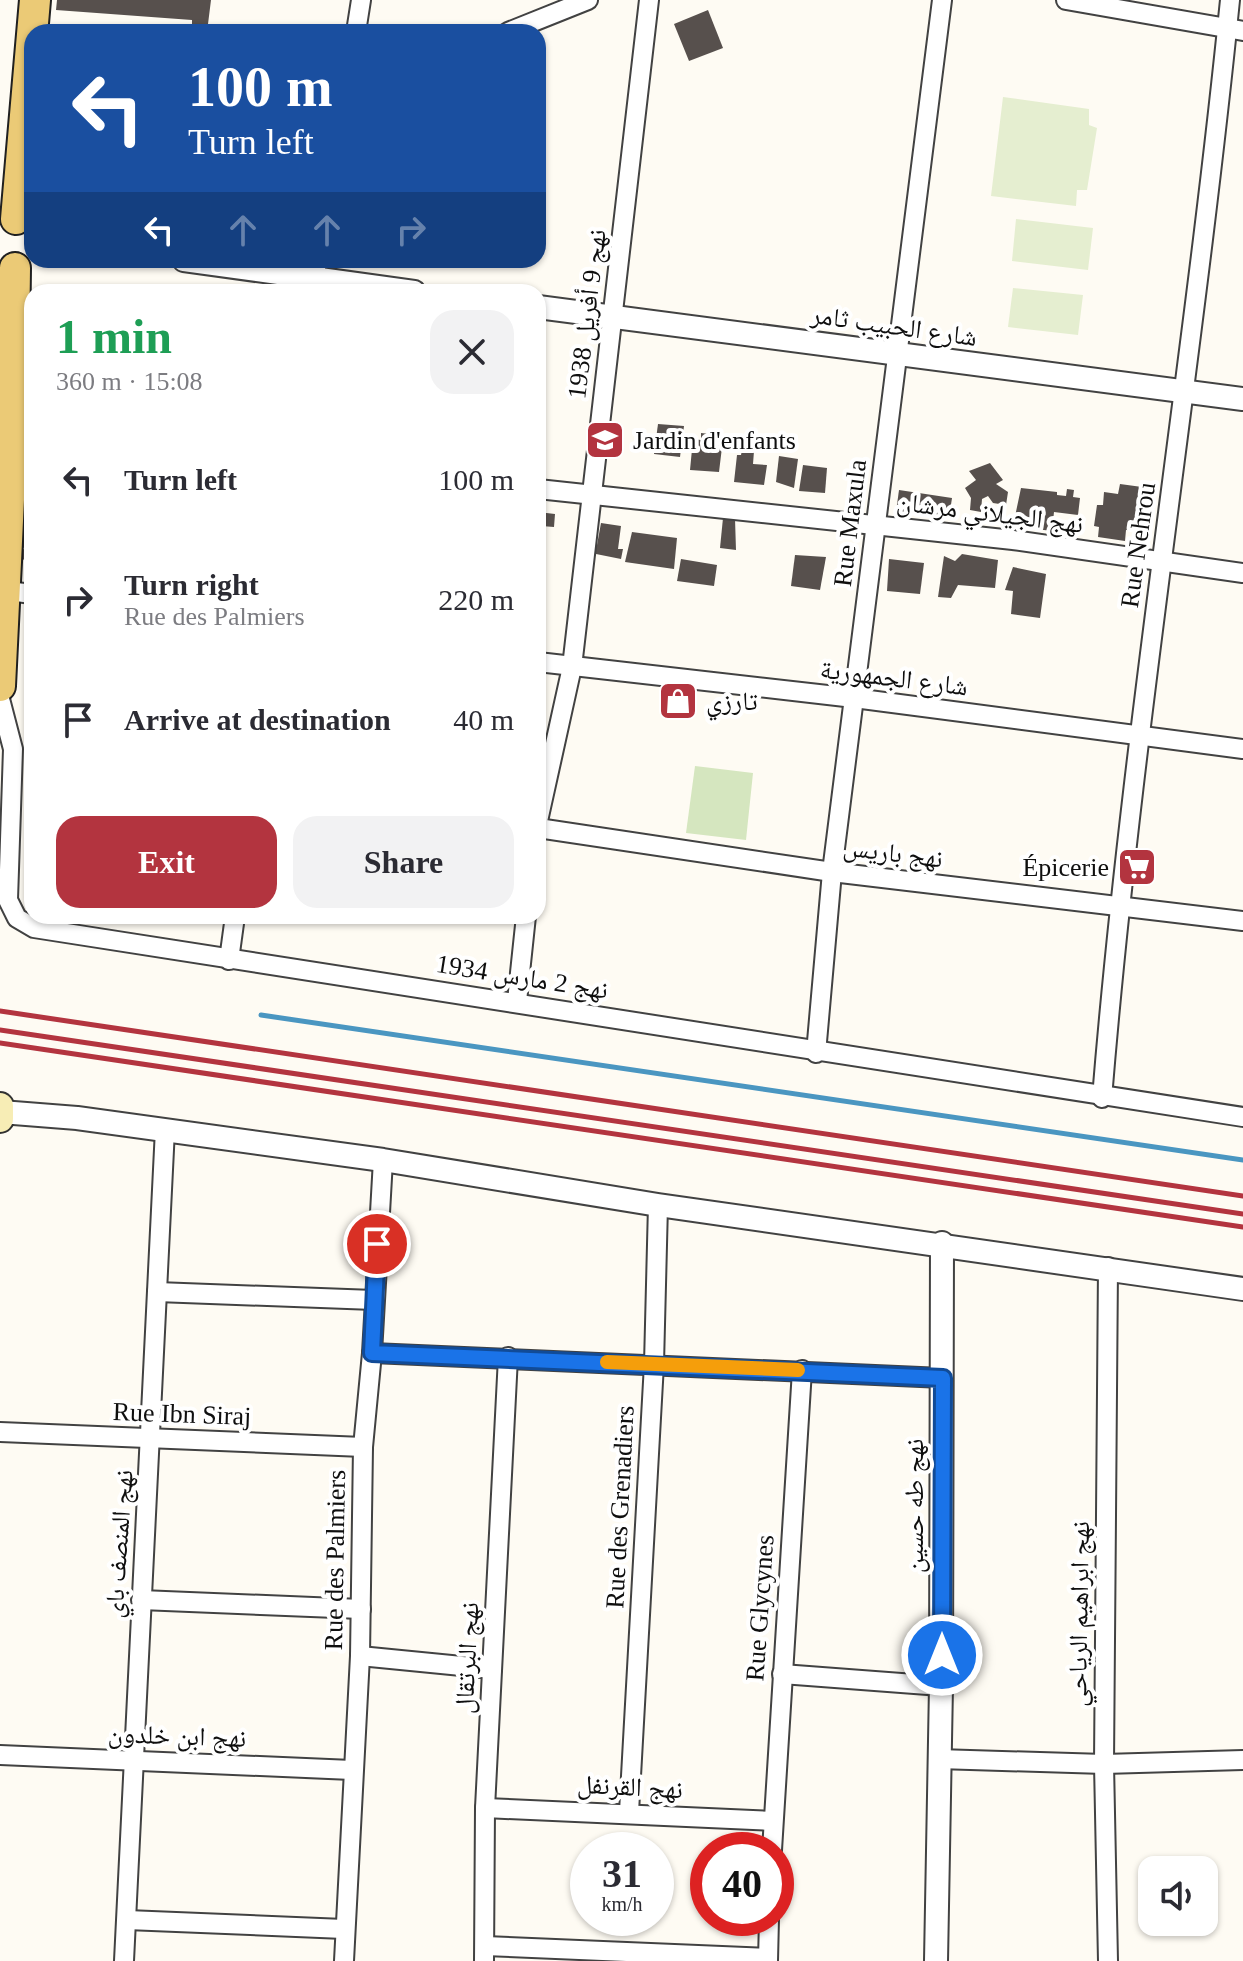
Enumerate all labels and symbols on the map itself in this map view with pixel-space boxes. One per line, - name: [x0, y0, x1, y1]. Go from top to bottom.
- street label: نهج 9 أفريل 1938: [561, 227, 614, 401]
- street label: شارع الحبيب ثامر: [808, 300, 979, 353]
- school or university icon: Jardin d'enfants: [584, 419, 626, 461]
- place label: Jardin d'enfants: [633, 426, 796, 455]
- street label: Rue Maxula: [828, 457, 872, 588]
- street label: Rue Nehrou: [1115, 480, 1161, 610]
- street label: نهج الجيلاني مرشان: [894, 487, 1085, 544]
- street label: شارع الجمهورية: [818, 655, 969, 702]
- shop icon: تارزي: [657, 680, 699, 722]
- place label: تارزي: [706, 687, 758, 721]
- street label: نهج باريس: [841, 833, 944, 875]
- supermarket icon: Épicerie: [1116, 846, 1158, 888]
- place label: Épicerie: [1022, 853, 1109, 882]
- street label: نهج 2 مارس 1934: [434, 949, 610, 1007]
- pin: [343, 1210, 411, 1278]
- street label: Rue Ibn Siraj: [112, 1397, 252, 1431]
- street label: Rue des Grenadiers: [600, 1405, 640, 1609]
- street label: نهج طه حسين: [900, 1439, 931, 1573]
- street label: نهج المنصف باي: [99, 1469, 144, 1620]
- street label: Rue des Palmiers: [319, 1469, 351, 1651]
- street label: نهج ابراهيم الرياحي: [1063, 1521, 1101, 1707]
- street label: Rue Glycynes: [740, 1534, 780, 1682]
- street label: نهج البرتقال: [450, 1601, 486, 1715]
- position arrow: [900, 1613, 984, 1697]
- street label: نهج ابن خلدون: [107, 1719, 247, 1755]
- street label: نهج القرنفل: [576, 1770, 684, 1806]
- speed limit sign: 40: [690, 1832, 794, 1936]

